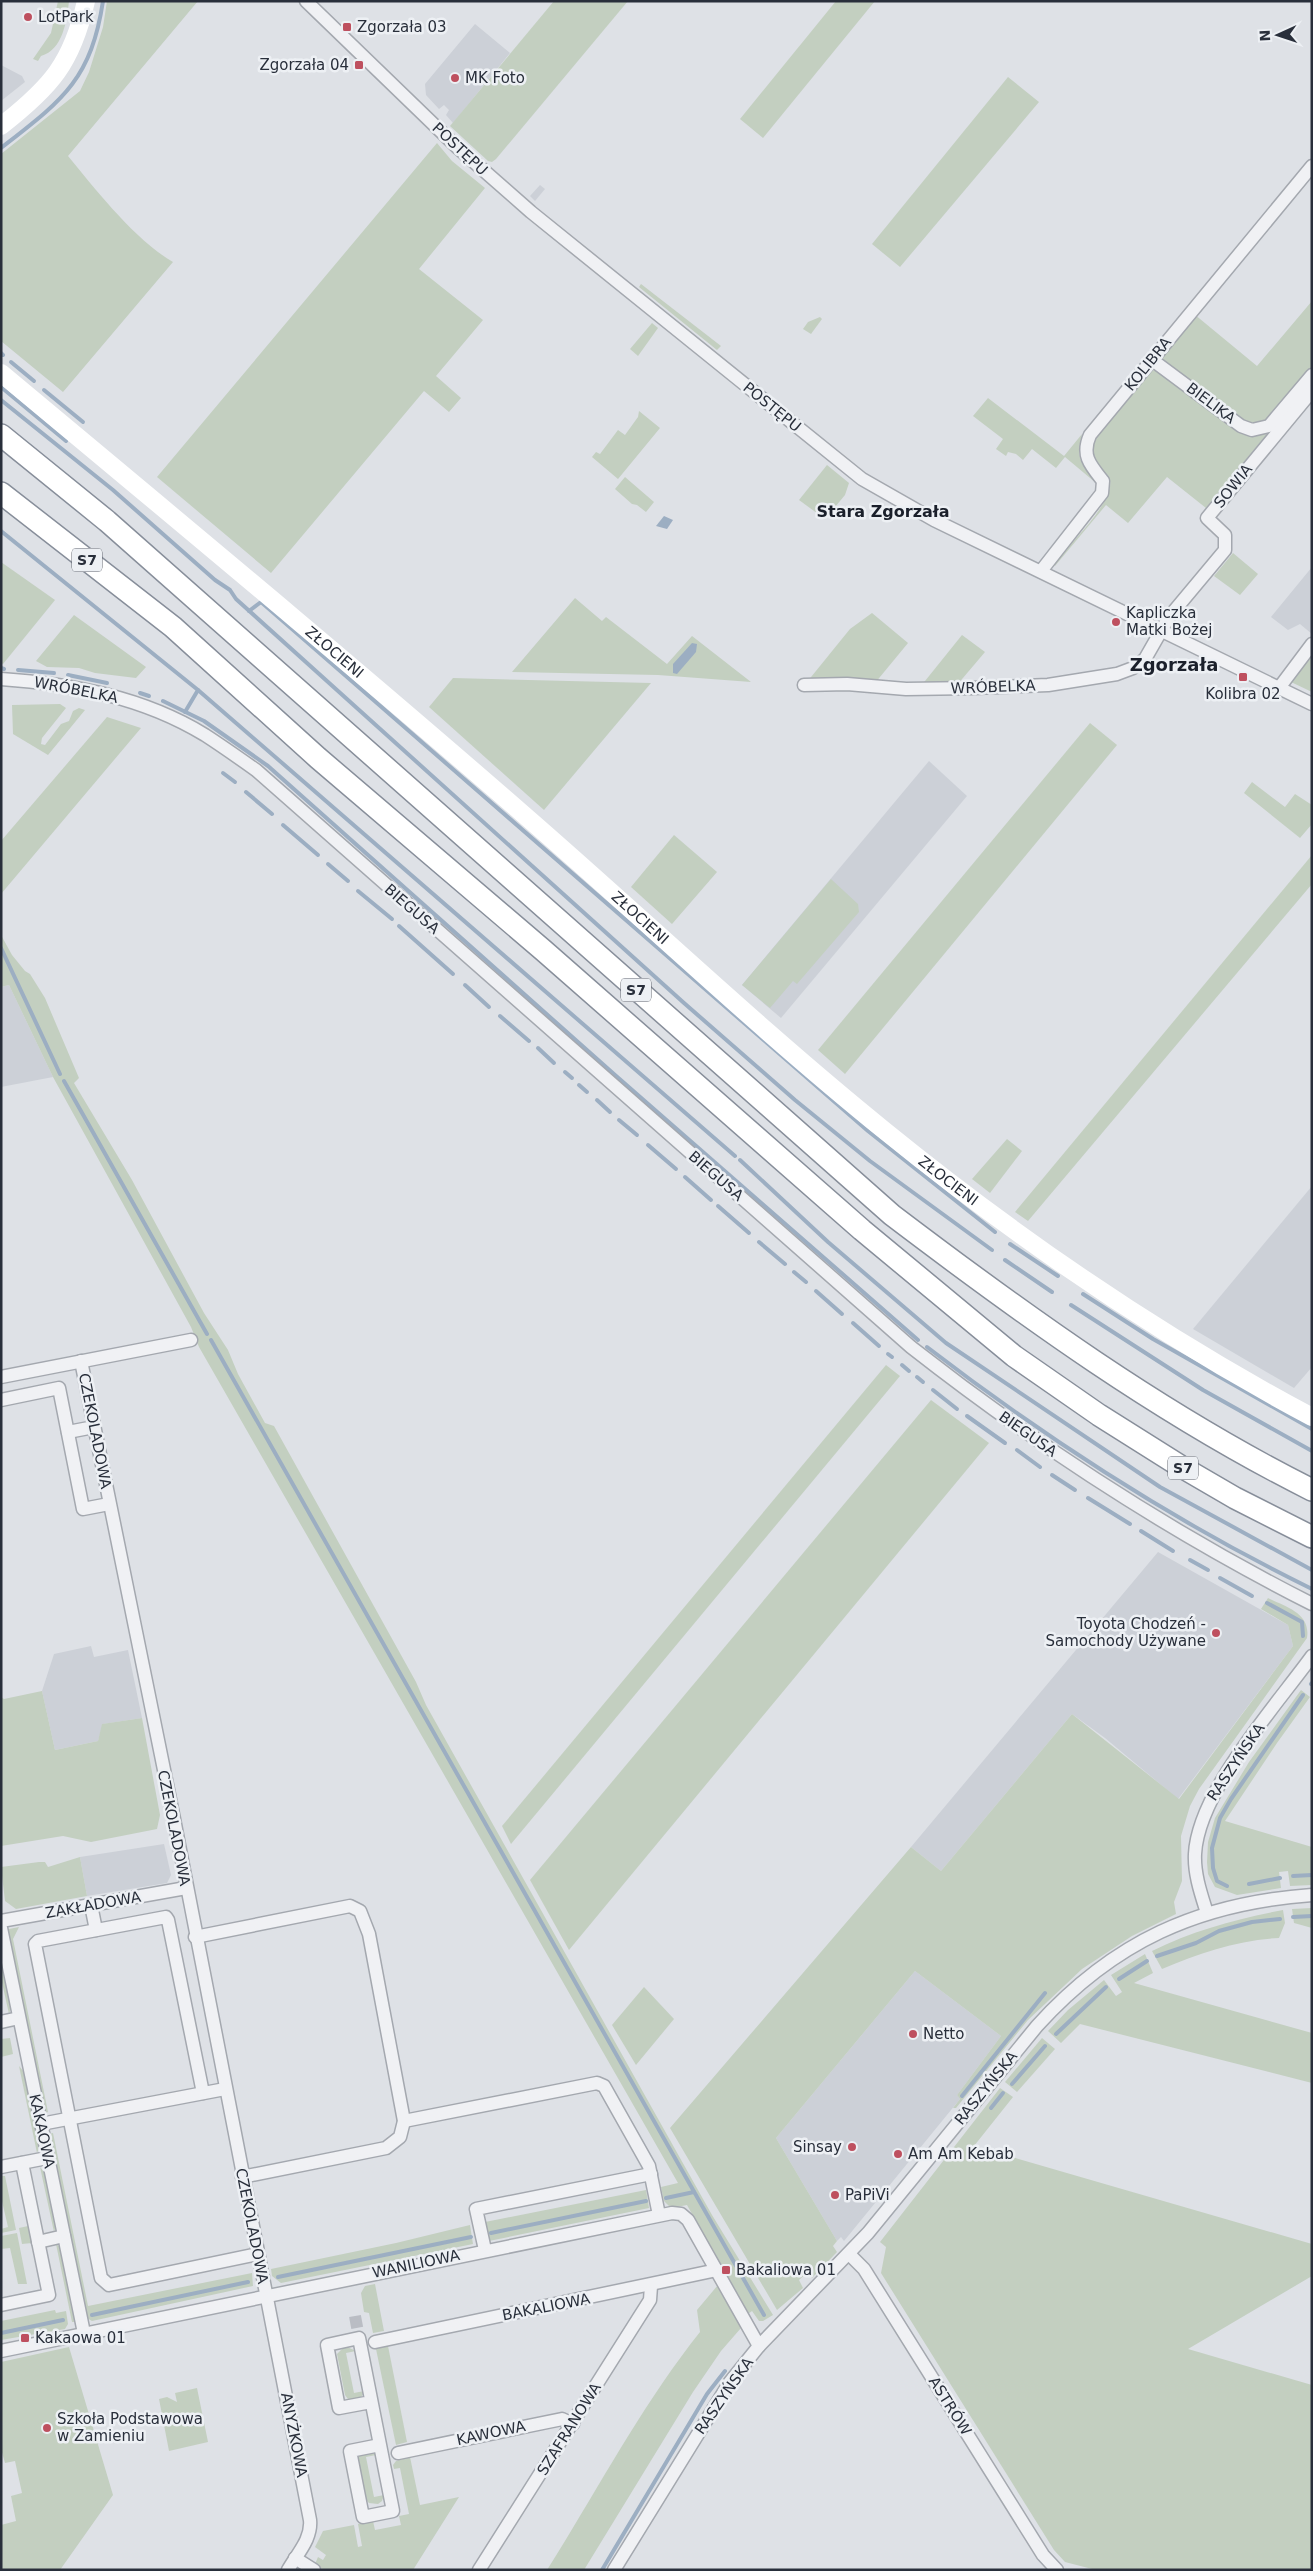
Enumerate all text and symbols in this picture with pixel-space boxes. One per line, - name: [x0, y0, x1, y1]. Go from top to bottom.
- place label: LotPark: [38, 8, 94, 26]
- north arrow: [1253, 10, 1303, 60]
- marker: LotPark: [22, 11, 34, 23]
- place label: Zgorzała 03: [357, 18, 447, 36]
- marker: Zgorzała 03: [341, 21, 353, 33]
- text: N: [1257, 29, 1273, 42]
- place label: Zgorzała 04: [259, 56, 349, 74]
- marker: Zgorzała 04: [353, 59, 365, 71]
- place label: MK Foto: [465, 69, 525, 87]
- marker: MK Foto: [449, 72, 461, 84]
- street label: POSTĘPU: [429, 119, 491, 179]
- street label: KOLIBRA: [1121, 333, 1176, 395]
- street label: POSTĘPU: [740, 378, 804, 436]
- street label: BIELIKA: [1183, 379, 1240, 428]
- street label: SOWIA: [1210, 460, 1256, 511]
- district label: Stara Zgorzała: [816, 502, 950, 521]
- road number: S7: [72, 548, 102, 572]
- place label: Kapliczka Matki Bożej: [1126, 604, 1212, 639]
- marker: Kapliczka Matki Bożej: [1110, 616, 1122, 628]
- street label: ZŁOCIENI: [302, 623, 367, 682]
- district label: Zgorzała: [1130, 654, 1218, 675]
- marker: Kolibra 02: [1237, 671, 1249, 683]
- street label: WRÓBELKA: [33, 672, 120, 707]
- street label: WRÓBELKA: [950, 675, 1037, 697]
- place label: Kolibra 02: [1205, 685, 1281, 703]
- street label: BIEGUSA: [381, 880, 444, 938]
- street label: ZŁOCIENI: [608, 888, 672, 948]
- road number: S7: [621, 978, 651, 1002]
- street label: BIEGUSA: [685, 1147, 748, 1205]
- street label: ZŁOCIENI: [915, 1152, 982, 1209]
- street label: CZEKOLADOWA: [75, 1372, 115, 1491]
- street label: BIEGUSA: [995, 1407, 1061, 1461]
- road number: S7: [1168, 1456, 1198, 1480]
- place label: Toyota Chodzeń - Samochody Używane: [1045, 1615, 1206, 1650]
- marker: Toyota Chodzeń - Samochody Używane: [1210, 1627, 1222, 1639]
- street label: RASZYŃSKA: [1203, 1719, 1269, 1804]
- street label: CZEKOLADOWA: [154, 1769, 194, 1888]
- street label: ZAKŁADOWA: [44, 1888, 143, 1922]
- place label: Netto: [923, 2025, 964, 2043]
- marker: Netto: [907, 2028, 919, 2040]
- street label: RASZYŃSKA: [950, 2046, 1022, 2128]
- street label: KAKAOWA: [25, 2092, 59, 2171]
- place label: Sinsay: [793, 2138, 842, 2156]
- marker: Sinsay: [846, 2141, 858, 2153]
- place label: Am Am Kebab: [908, 2145, 1014, 2163]
- marker: Am Am Kebab: [892, 2148, 904, 2160]
- street label: CZEKOLADOWA: [232, 2167, 272, 2286]
- place label: PaPiVi: [845, 2186, 890, 2204]
- marker: PaPiVi: [829, 2189, 841, 2201]
- street label: WANILIOWA: [371, 2246, 462, 2282]
- place label: Bakaliowa 01: [736, 2261, 836, 2279]
- marker: Bakaliowa 01: [720, 2264, 732, 2276]
- street label: BAKALIOWA: [500, 2290, 592, 2324]
- place label: Kakaowa 01: [35, 2329, 126, 2347]
- marker: Kakaowa 01: [19, 2332, 31, 2344]
- street label: RASZYŃSKA: [690, 2353, 757, 2438]
- street label: ASTRÓW: [925, 2373, 976, 2439]
- street label: SZAFRANOWA: [533, 2379, 605, 2479]
- street label: ANYŻKOWA: [277, 2391, 312, 2480]
- place label: Szkoła Podstawowa w Zamieniu: [57, 2410, 203, 2445]
- street label: KAWOWA: [455, 2417, 528, 2449]
- marker: Szkoła Podstawowa w Zamieniu: [41, 2422, 53, 2434]

